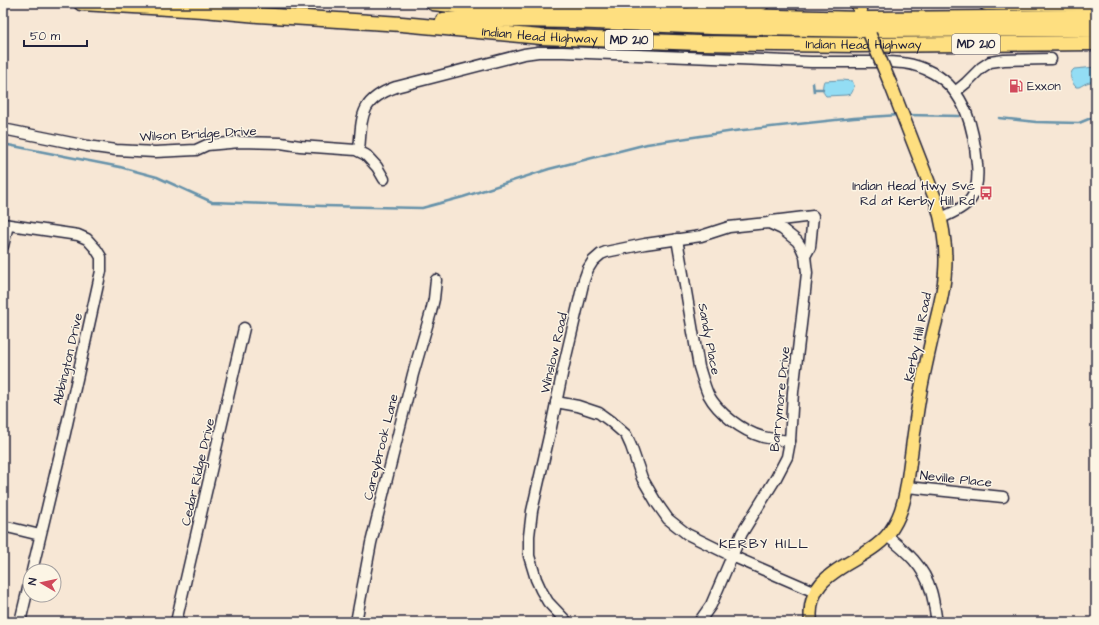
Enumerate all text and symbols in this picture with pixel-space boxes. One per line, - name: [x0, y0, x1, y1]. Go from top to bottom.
- scale bar: [24, 22, 87, 48]
- street label: Indian Head Highway: [481, 23, 598, 49]
- text: 50 m: [30, 28, 61, 45]
- road number: MD 210: [605, 30, 653, 50]
- road number: MD 210: [952, 34, 1000, 54]
- street label: Indian Head Highway: [805, 35, 922, 55]
- place label: Exxon: [1027, 77, 1061, 95]
- fuel station icon: Exxon: [1008, 78, 1024, 94]
- street label: Wilson Bridge Drive: [139, 122, 257, 147]
- place label: Indian Head Hwy Svc Rd at Kerby Hill Rd: [852, 177, 975, 211]
- bus stop icon: Indian Head Hwy Svc Rd at Kerby Hill Rd: [978, 185, 994, 201]
- street label: Kerby Hill Road: [900, 290, 937, 383]
- street label: Sandy Place: [692, 302, 725, 377]
- street label: Abbington Drive: [49, 311, 88, 407]
- street label: Winslow Road: [536, 311, 572, 395]
- street label: Barrymore Drive: [766, 346, 795, 453]
- street label: Careybrook Lane: [359, 392, 404, 502]
- street label: Cedar Ridge Drive: [177, 416, 220, 528]
- street label: Neville Place: [919, 466, 993, 492]
- district label: KERBY HILL: [719, 534, 809, 554]
- north arrow: [22, 563, 62, 603]
- text: N: [25, 577, 41, 586]

